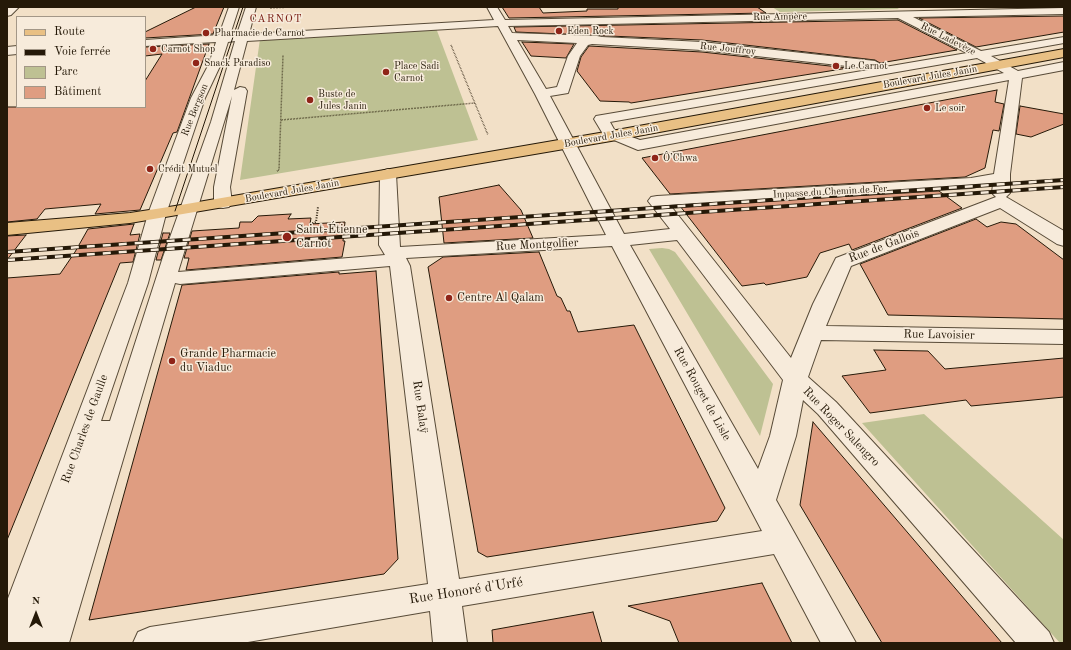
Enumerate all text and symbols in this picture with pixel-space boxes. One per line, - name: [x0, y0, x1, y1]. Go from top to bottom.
- street label: Rue Ampère: [753, 11, 807, 23]
- district label: CARNOT: [249, 12, 303, 26]
- legend: [16, 16, 146, 108]
- street label: Rue Ladevèze: [919, 20, 977, 58]
- place label: Eden Rock: [567, 25, 614, 37]
- text: Route: [54, 26, 85, 38]
- marker: Eden Rock: [554, 26, 564, 36]
- place label: Pharmacie de Carnot: [214, 27, 305, 39]
- marker: Pharmacie de Carnot: [201, 28, 211, 38]
- street label: Rue Jouffroy: [699, 40, 757, 58]
- place label: Carnot Shop: [161, 43, 215, 55]
- marker: Carnot Shop: [148, 44, 158, 54]
- text: Voie ferrée: [54, 46, 111, 58]
- place label: Snack Paradiso: [204, 57, 270, 69]
- marker: Snack Paradiso: [191, 58, 201, 68]
- place label: Place Sadi Carnot: [394, 60, 439, 84]
- place label: Le Carnot: [844, 60, 888, 72]
- marker: Le Carnot: [831, 61, 841, 71]
- street label: Boulevard Jules Janin: [882, 63, 978, 91]
- text: Parc: [54, 66, 78, 78]
- marker: Place Sadi Carnot: [381, 67, 391, 77]
- street label: Rue Bergson: [179, 82, 211, 138]
- text: Bâtiment: [54, 86, 101, 98]
- place label: Buste de Jules Janin: [318, 88, 367, 112]
- marker: Buste de Jules Janin: [305, 95, 315, 105]
- place label: Le soir: [935, 102, 965, 114]
- marker: Le soir: [922, 103, 932, 113]
- street label: Boulevard Jules Janin: [563, 122, 659, 150]
- place label: Ô’Chwa: [663, 152, 697, 164]
- marker: Ô’Chwa: [650, 153, 660, 163]
- place label: Crédit Mutuel: [158, 163, 217, 175]
- marker: Crédit Mutuel: [145, 164, 155, 174]
- street label: Boulevard Jules Janin: [244, 177, 340, 205]
- street label: Impasse du Chemin de Fer: [773, 183, 887, 201]
- place label: Saint-Étienne Carnot: [296, 223, 367, 251]
- street label: Rue de Gallois: [847, 226, 921, 266]
- marker: Saint-Étienne Carnot: [281, 231, 293, 243]
- street label: Rue Montgolfier: [495, 236, 579, 254]
- place label: Centre Al Qalam: [457, 291, 544, 305]
- marker: Centre Al Qalam: [444, 293, 454, 303]
- street label: Rue Lavoisier: [903, 327, 975, 343]
- street label: Rue Rouget de Lisle: [670, 345, 734, 443]
- place label: Grande Pharmacie du Viaduc: [180, 347, 276, 375]
- marker: Grande Pharmacie du Viaduc: [167, 356, 177, 366]
- street label: Rue Charles de Gaulle: [59, 373, 111, 485]
- street label: Rue Balaÿ: [409, 379, 431, 435]
- street label: Rue Roger Salengro: [799, 384, 883, 470]
- street label: Rue Honoré d'Urfé: [408, 574, 524, 608]
- north arrow: [16, 594, 56, 634]
- text: N: [32, 596, 40, 607]

